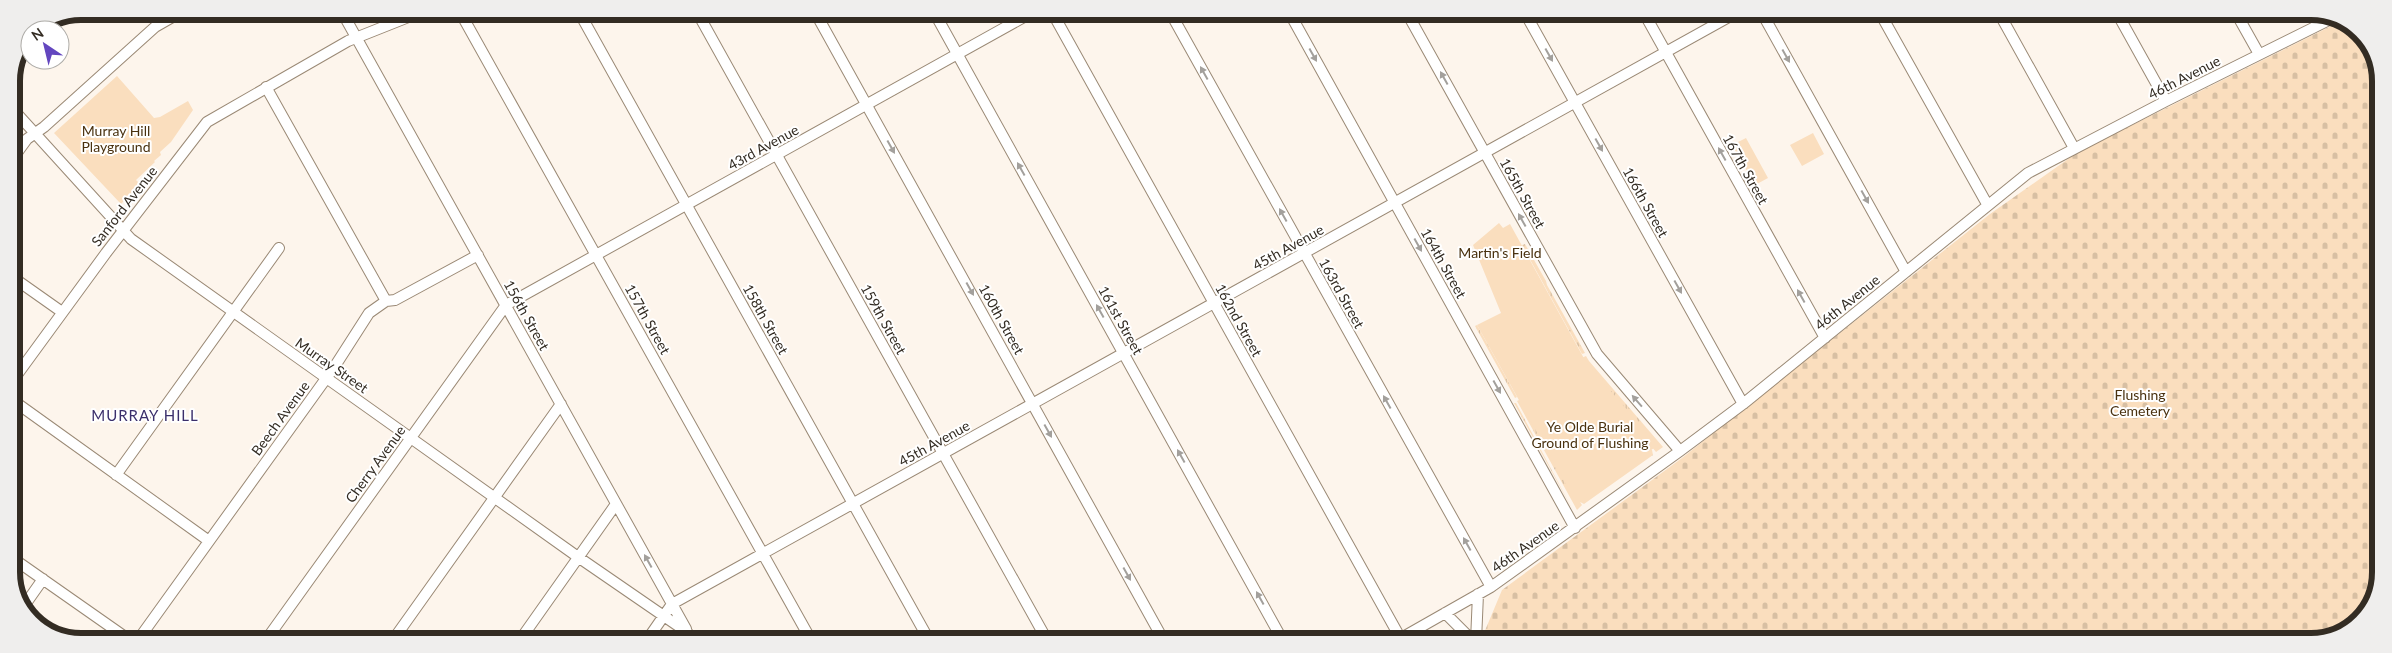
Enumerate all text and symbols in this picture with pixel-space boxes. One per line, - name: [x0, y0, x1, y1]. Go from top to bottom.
- north arrow: [20, 20, 70, 70]
- text: N: [28, 24, 47, 44]
- one-way arrow: [1308, 48, 1317, 62]
- one-way arrow: [1545, 48, 1553, 63]
- one-way arrow: [1781, 49, 1790, 62]
- street label: 46th Avenue: [2145, 52, 2223, 102]
- one-way arrow: [1200, 65, 1208, 80]
- one-way arrow: [1439, 71, 1448, 84]
- street label: 43rd Avenue: [725, 121, 801, 173]
- park label: Murray Hill Playground: [81, 122, 151, 155]
- street label: 167th Street: [1720, 131, 1772, 207]
- one-way arrow: [1594, 138, 1603, 151]
- one-way arrow: [886, 141, 895, 154]
- one-way arrow: [1718, 146, 1726, 161]
- street label: 165th Street: [1497, 155, 1549, 231]
- one-way arrow: [1017, 161, 1025, 176]
- street label: Sanford Avenue: [87, 163, 161, 249]
- street label: 166th Street: [1620, 164, 1672, 240]
- one-way arrow: [1861, 190, 1869, 205]
- one-way arrow: [1278, 208, 1287, 221]
- one-way arrow: [1518, 213, 1527, 226]
- street label: 45th Avenue: [1250, 221, 1326, 273]
- street label: 164th Street: [1418, 225, 1470, 301]
- one-way arrow: [1414, 238, 1422, 253]
- park label: Martin's Field: [1458, 244, 1542, 261]
- street label: 163rd Street: [1316, 255, 1368, 331]
- street label: 46th Avenue: [1811, 271, 1883, 333]
- street label: 156th Street: [501, 277, 553, 353]
- one-way arrow: [1674, 279, 1682, 294]
- street label: 157th Street: [622, 281, 674, 357]
- street label: 158th Street: [740, 281, 792, 357]
- street label: 159th Street: [858, 281, 910, 357]
- street label: 160th Street: [976, 281, 1028, 357]
- street label: 162nd Street: [1212, 281, 1266, 359]
- one-way arrow: [965, 283, 974, 296]
- street label: 161st Street: [1095, 283, 1147, 357]
- one-way arrow: [1797, 288, 1805, 303]
- one-way arrow: [1096, 303, 1104, 318]
- street label: Murray Street: [292, 334, 372, 396]
- street label: Beech Avenue: [247, 378, 313, 458]
- one-way arrow: [1493, 380, 1501, 395]
- park label: Flushing Cemetery: [2110, 386, 2171, 419]
- one-way arrow: [1631, 395, 1643, 407]
- one-way arrow: [1383, 396, 1392, 409]
- district label: MURRAY HILL: [91, 406, 199, 424]
- street label: 45th Avenue: [896, 417, 972, 469]
- park label: Ye Olde Burial Ground of Flushing: [1531, 418, 1649, 451]
- street label: Cherry Avenue: [341, 422, 409, 506]
- one-way arrow: [1044, 425, 1053, 438]
- one-way arrow: [1177, 449, 1185, 463]
- street label: 46th Avenue: [1488, 517, 1562, 575]
- one-way arrow: [1463, 537, 1471, 552]
- one-way arrow: [644, 555, 653, 568]
- one-way arrow: [1123, 566, 1131, 581]
- one-way arrow: [1255, 591, 1264, 605]

